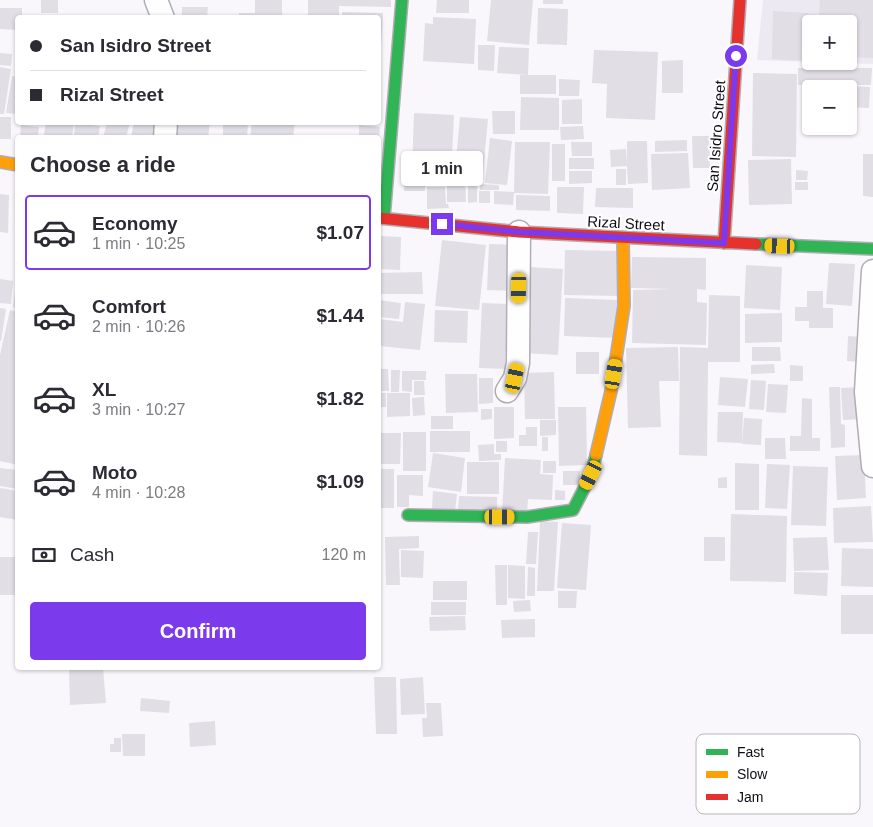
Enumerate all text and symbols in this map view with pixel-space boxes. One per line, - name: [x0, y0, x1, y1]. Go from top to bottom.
- map controls: [802, 15, 857, 135]
- button: +: [802, 15, 857, 70]
- text: San Isidro Street: [60, 35, 211, 56]
- route start: [725, 45, 747, 67]
- street label: San Isidro Street: [704, 79, 728, 192]
- button: −: [802, 80, 857, 135]
- text: Rizal Street: [60, 84, 163, 105]
- text: Choose a ride: [30, 152, 175, 177]
- callout: 1 min: [401, 152, 483, 186]
- text: 1 min: [421, 160, 463, 177]
- icon: car: [32, 210, 77, 255]
- street label: Rizal Street: [587, 212, 666, 234]
- text: Economy: [92, 213, 178, 234]
- route end: [431, 213, 453, 235]
- text: $1.07: [316, 222, 364, 243]
- text: 1 min · 10:25: [92, 235, 185, 252]
- car: [764, 238, 795, 254]
- car: [511, 273, 526, 303]
- icon: car: [32, 293, 77, 338]
- text: Comfort: [92, 296, 166, 317]
- text: $1.44: [316, 305, 364, 326]
- text: 2 min · 10:26: [92, 318, 185, 335]
- car: [604, 358, 623, 390]
- car: [504, 362, 525, 394]
- icon: car: [32, 376, 77, 421]
- text: XL: [92, 379, 116, 400]
- text: $1.82: [316, 388, 364, 409]
- text: 3 min · 10:27: [92, 401, 185, 418]
- car: [577, 458, 604, 492]
- icon: car: [32, 459, 77, 504]
- text: Moto: [92, 462, 137, 483]
- text: $1.09: [316, 471, 364, 492]
- text: 4 min · 10:28: [92, 484, 185, 501]
- car: [485, 510, 515, 525]
- icon: cash: [30, 541, 58, 569]
- text: Cash: [70, 544, 114, 565]
- text: 120 m: [322, 546, 366, 563]
- button: Confirm: [30, 602, 366, 660]
- legend: [696, 734, 860, 814]
- text: Fast: [737, 744, 764, 760]
- text: Slow: [737, 766, 768, 782]
- text: Jam: [737, 789, 763, 805]

